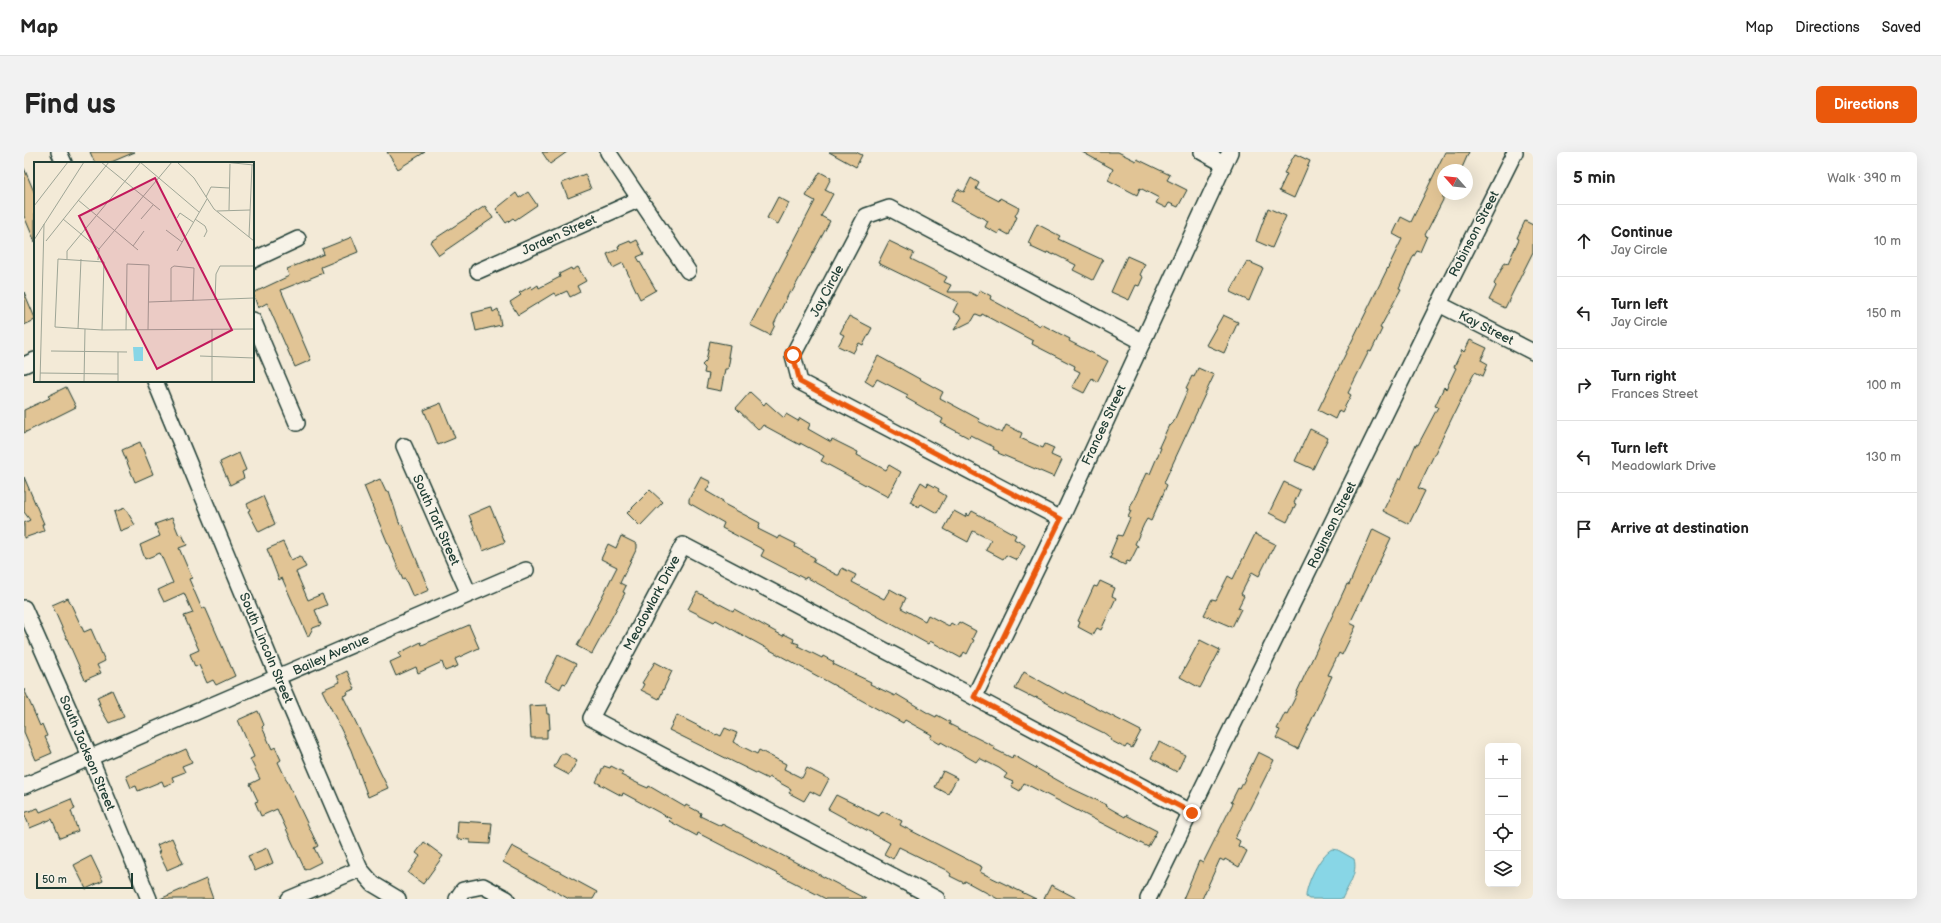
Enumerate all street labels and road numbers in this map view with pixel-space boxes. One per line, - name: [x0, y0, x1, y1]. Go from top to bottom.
- street label: Robinson Street: [1445, 188, 1503, 280]
- street label: Jorden Street: [519, 211, 599, 259]
- street label: Jay Circle: [807, 262, 847, 320]
- street label: Kay Street: [1456, 307, 1516, 349]
- street label: Frances Street: [1078, 382, 1130, 468]
- street label: South Taft Street: [409, 472, 463, 568]
- street label: Robinson Street: [1304, 479, 1360, 571]
- street label: Meadowlark Drive: [620, 553, 684, 653]
- street label: South Lincoln Street: [236, 590, 296, 706]
- street label: Bailey Avenue: [290, 631, 372, 679]
- street label: South Jackson Street: [55, 693, 119, 813]

